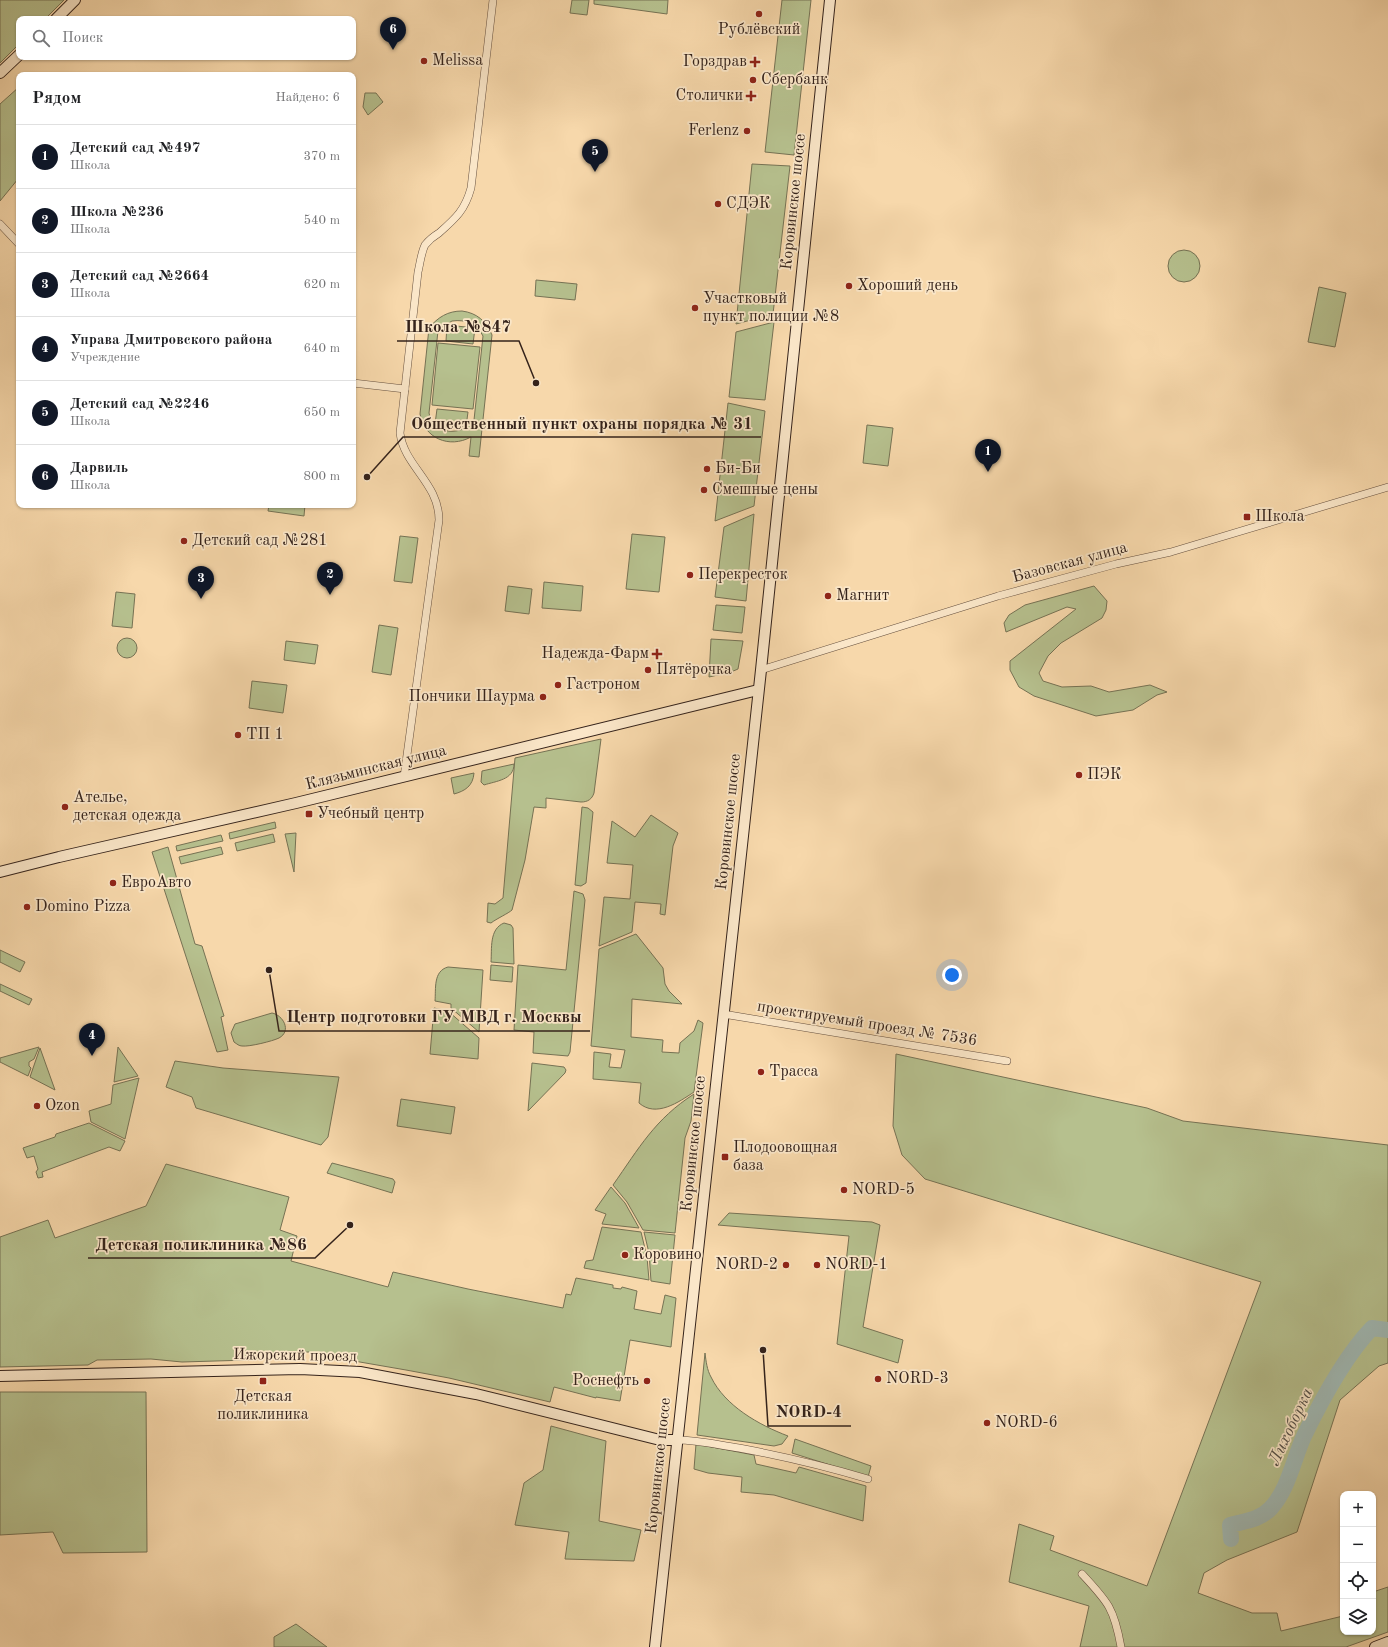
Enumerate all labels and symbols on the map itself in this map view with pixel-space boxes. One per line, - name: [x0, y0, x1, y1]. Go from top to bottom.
- marker: Рублёвский: [754, 9, 764, 19]
- pin: 6: [380, 17, 406, 50]
- place label: Рублёвский: [718, 22, 800, 38]
- place label: Melissa: [432, 53, 483, 69]
- place label: Горздрав: [683, 54, 747, 70]
- marker: Melissa: [419, 56, 429, 66]
- marker: Горздрав: [750, 57, 760, 67]
- place label: Сбербанк: [761, 72, 828, 88]
- marker: Сбербанк: [748, 75, 758, 85]
- place label: Столички: [675, 88, 743, 104]
- marker: Столички: [746, 91, 756, 101]
- place label: Ferlenz: [688, 123, 739, 139]
- marker: Ferlenz: [742, 126, 752, 136]
- street label: Коровинское шоссе: [779, 133, 809, 271]
- pin: 5: [582, 139, 608, 172]
- place label: СДЭК: [726, 196, 771, 212]
- marker: СДЭК: [713, 199, 723, 209]
- place label: Хороший день: [857, 278, 958, 294]
- marker: Хороший день: [844, 281, 854, 291]
- place label: Участковый пункт полиции №8: [703, 291, 839, 325]
- marker: Участковый пункт полиции №8: [690, 303, 700, 313]
- callout: Школа №847: [397, 312, 519, 341]
- text: Школа №847: [405, 319, 511, 336]
- callout: Общественный пункт охраны порядка № 31: [403, 408, 761, 437]
- text: Общественный пункт охраны порядка № 31: [411, 416, 753, 433]
- pin: 1: [975, 439, 1001, 472]
- place label: Би-Би: [715, 461, 761, 477]
- marker: Би-Би: [702, 464, 712, 474]
- place label: Смешные цены: [712, 482, 818, 498]
- marker: Смешные цены: [699, 485, 709, 495]
- place label: Школа: [1255, 509, 1305, 525]
- marker: Школа: [1242, 512, 1252, 522]
- place label: Детский сад №281: [192, 533, 328, 549]
- marker: Детский сад №281: [179, 536, 189, 546]
- street label: Базовская улица: [1011, 540, 1129, 586]
- pin: 2: [317, 562, 343, 595]
- pin: 3: [188, 566, 214, 599]
- place label: Перекресток: [698, 567, 788, 583]
- marker: Перекресток: [685, 570, 695, 580]
- place label: Магнит: [836, 588, 889, 604]
- marker: Магнит: [823, 591, 833, 601]
- place label: Надежда-Фарм: [541, 646, 649, 662]
- marker: Надежда-Фарм: [652, 649, 662, 659]
- place label: Пятёрочка: [656, 662, 732, 678]
- marker: Пятёрочка: [643, 665, 653, 675]
- place label: Гастроном: [566, 677, 640, 693]
- marker: Гастроном: [553, 680, 563, 690]
- place label: Пончики Шаурма: [409, 689, 535, 705]
- marker: Пончики Шаурма: [538, 692, 548, 702]
- place label: ТП 1: [246, 727, 284, 743]
- marker: ТП 1: [233, 730, 243, 740]
- street label: Клязьминская улица: [304, 743, 448, 793]
- street label: Коровинское шоссе: [714, 753, 744, 891]
- place label: ПЭК: [1087, 767, 1122, 783]
- marker: ПЭК: [1074, 770, 1084, 780]
- place label: Ателье, детская одежда: [73, 790, 181, 824]
- marker: Ателье, детская одежда: [60, 802, 70, 812]
- place label: Учебный центр: [317, 806, 424, 822]
- marker: Учебный центр: [304, 809, 314, 819]
- place label: ЕвроАвто: [121, 875, 191, 891]
- marker: ЕвроАвто: [108, 878, 118, 888]
- place label: Domino Pizza: [35, 899, 131, 915]
- marker: Domino Pizza: [22, 902, 32, 912]
- your location: [942, 965, 962, 985]
- street label: проектируемый проезд № 7536: [756, 999, 978, 1049]
- callout: Центр подготовки ГУ МВД г. Москвы: [279, 1002, 590, 1031]
- text: Центр подготовки ГУ МВД г. Москвы: [286, 1009, 582, 1026]
- pin: 4: [79, 1023, 105, 1056]
- place label: Трасса: [769, 1064, 819, 1080]
- marker: Трасса: [756, 1067, 766, 1077]
- street label: Коровинское шоссе: [679, 1075, 709, 1213]
- place label: Ozon: [45, 1098, 80, 1114]
- marker: Ozon: [32, 1101, 42, 1111]
- place label: Плодоовощная база: [733, 1140, 838, 1174]
- marker: Плодоовощная база: [720, 1152, 730, 1162]
- place label: NORD-5: [852, 1182, 915, 1198]
- marker: NORD-5: [839, 1185, 849, 1195]
- callout: Детская поликлиника №86: [88, 1229, 315, 1258]
- text: Детская поликлиника №86: [95, 1237, 307, 1254]
- place label: Коровино: [633, 1247, 702, 1263]
- marker: Коровино: [620, 1250, 630, 1260]
- place label: NORD-2: [715, 1257, 778, 1273]
- place label: NORD-1: [825, 1257, 888, 1273]
- marker: NORD-2: [781, 1260, 791, 1270]
- marker: NORD-1: [812, 1260, 822, 1270]
- street label: Ижорский проезд: [233, 1347, 357, 1365]
- place label: NORD-3: [886, 1371, 949, 1387]
- place label: Роснефть: [572, 1373, 639, 1389]
- marker: NORD-3: [873, 1374, 883, 1384]
- marker: Детская поликлиника: [258, 1376, 268, 1386]
- marker: Роснефть: [642, 1376, 652, 1386]
- water label: Лихоборка: [1266, 1385, 1316, 1469]
- place label: Детская поликлиника: [217, 1389, 309, 1423]
- street label: Коровинское шоссе: [644, 1397, 674, 1535]
- callout: NORD-4: [768, 1397, 851, 1426]
- text: NORD-4: [776, 1404, 842, 1421]
- place label: NORD-6: [995, 1415, 1058, 1431]
- marker: NORD-6: [982, 1418, 992, 1428]

